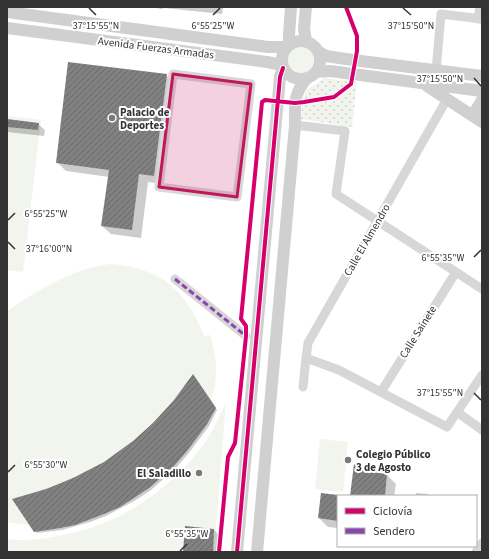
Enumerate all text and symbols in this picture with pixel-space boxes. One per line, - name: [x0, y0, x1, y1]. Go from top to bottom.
- text: 37°15'55"N: [73, 19, 119, 33]
- text: 6°55'25"W: [192, 19, 235, 33]
- text: 37°15'50"N: [388, 19, 434, 33]
- street label: Avenida Fuerzas Armadas: [97, 33, 215, 63]
- text: 37°15'50"N: [417, 72, 463, 86]
- place label: Palacio de Deportes: [120, 105, 170, 133]
- marker: Palacio de Deportes: [107, 113, 117, 123]
- street label: Calle El Almendro: [340, 201, 394, 279]
- text: 6°55'25"W: [25, 207, 68, 221]
- text: 37°16'00"N: [26, 242, 72, 256]
- text: 6°55'35"W: [422, 251, 465, 265]
- street label: Calle Sainete: [396, 302, 440, 361]
- text: 37°15'55"N: [417, 386, 463, 400]
- place label: Colegio Público 3 de Agosto: [356, 447, 431, 475]
- marker: Colegio Público 3 de Agosto: [343, 455, 353, 465]
- text: 6°55'30"W: [25, 458, 68, 472]
- place label: El Saladillo: [137, 466, 191, 481]
- marker: El Saladillo: [194, 468, 204, 478]
- legend: [337, 495, 477, 547]
- text: Ciclovía: [373, 503, 412, 520]
- text: Sendero: [373, 523, 415, 540]
- text: 6°55'35"W: [166, 527, 209, 541]

